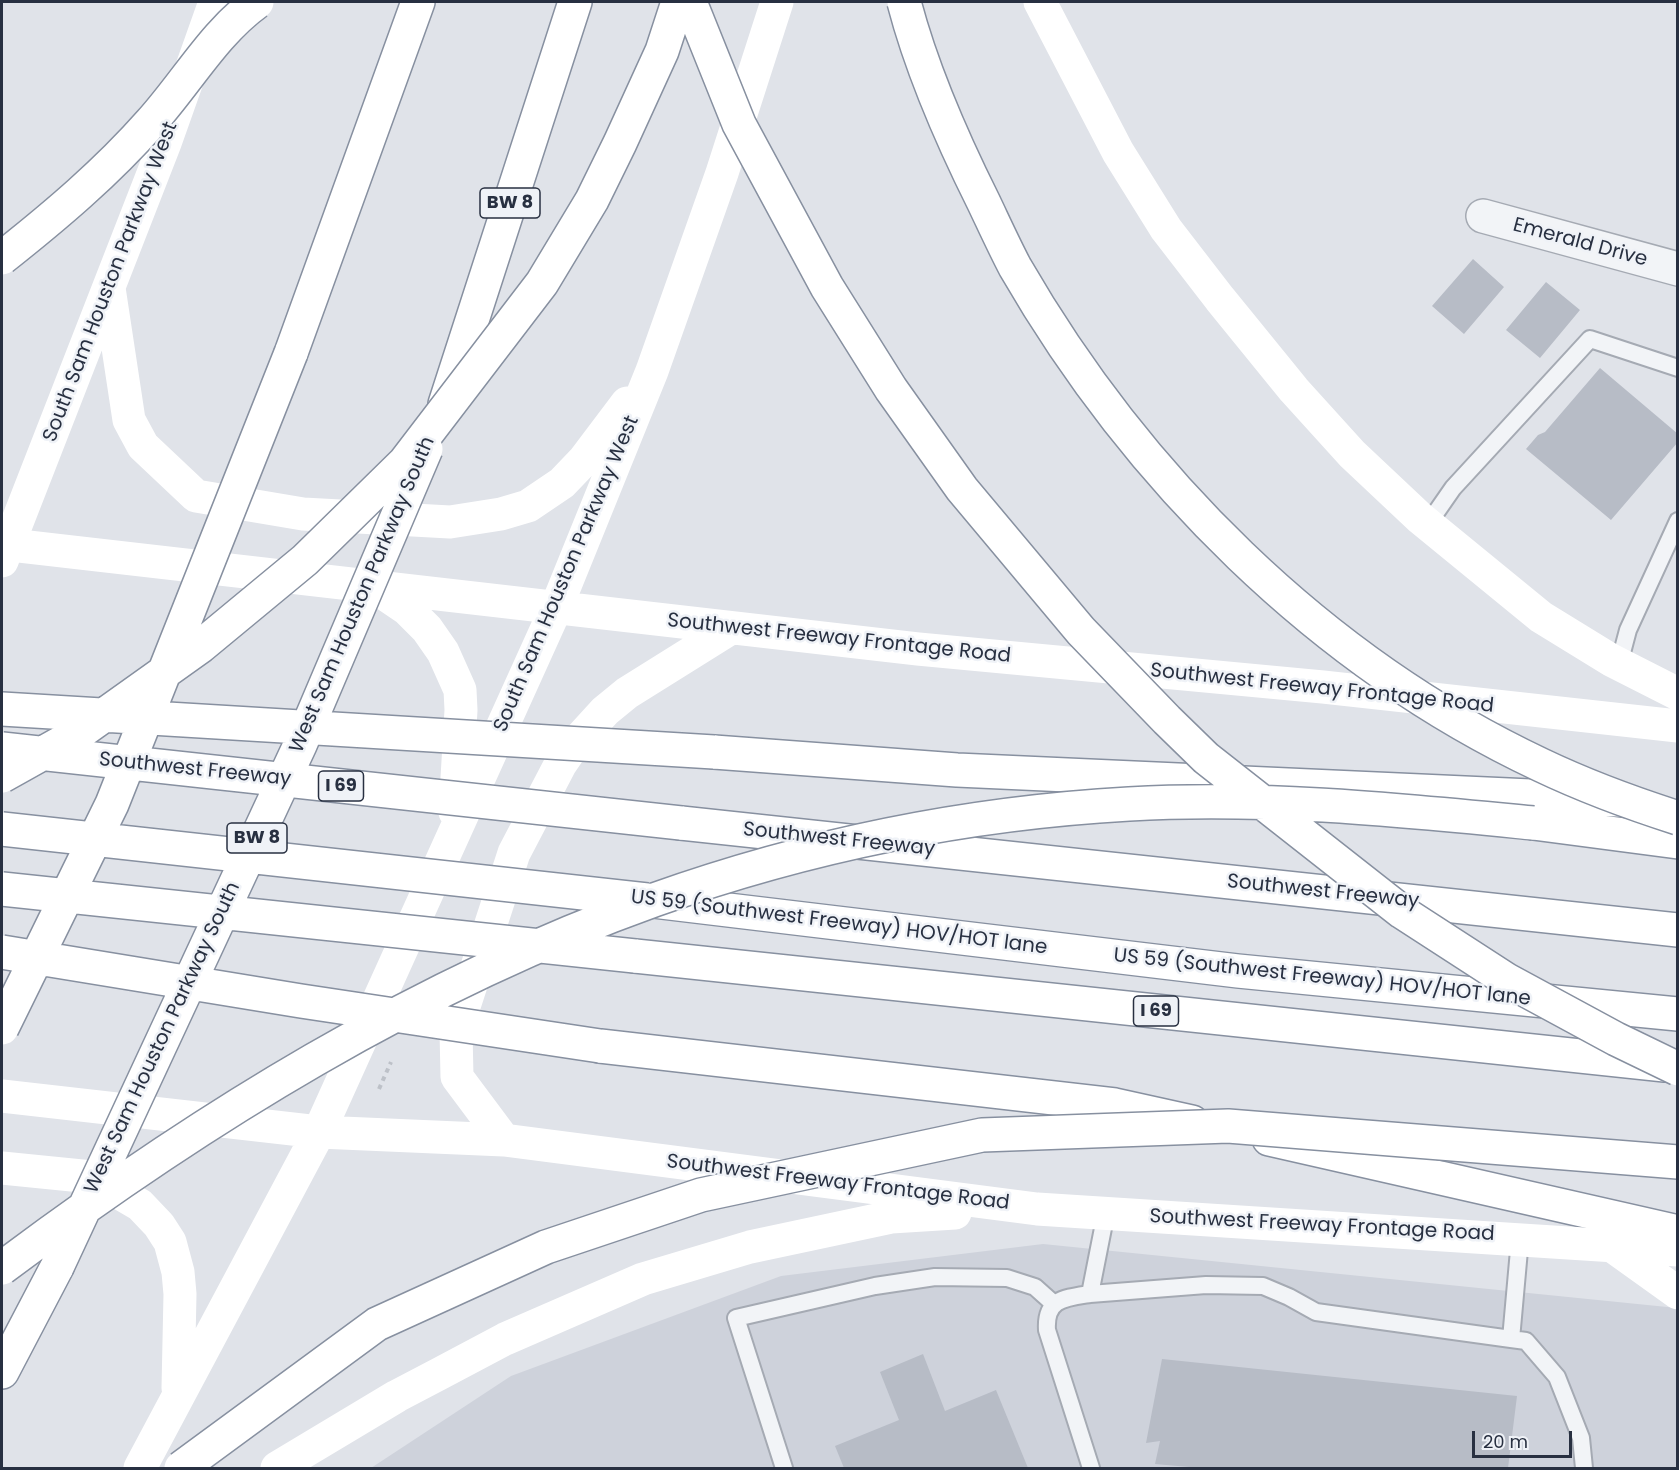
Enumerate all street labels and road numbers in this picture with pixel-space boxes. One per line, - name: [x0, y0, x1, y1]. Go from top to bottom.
- street label: South Sam Houston Parkway West: [39, 118, 183, 446]
- road number: BW 8: [480, 188, 540, 218]
- street label: Emerald Drive: [1510, 214, 1650, 272]
- street label: South Sam Houston Parkway West: [489, 412, 645, 736]
- street label: West Sam Houston Parkway South: [285, 433, 441, 757]
- street label: Southwest Freeway Frontage Road: [666, 609, 1012, 669]
- street label: Southwest Freeway Frontage Road: [1149, 659, 1495, 719]
- street label: Southwest Freeway: [98, 748, 292, 792]
- road number: I 69: [318, 771, 364, 801]
- street label: Southwest Freeway: [742, 818, 936, 862]
- road number: BW 8: [227, 823, 287, 853]
- street label: Southwest Freeway: [1226, 870, 1420, 914]
- street label: West Sam Houston Parkway South: [80, 878, 246, 1198]
- street label: US 59 (Southwest Freeway) HOV/HOT lane: [629, 886, 1049, 960]
- street label: US 59 (Southwest Freeway) HOV/HOT lane: [1112, 944, 1532, 1012]
- road number: I 69: [1134, 996, 1178, 1026]
- street label: Southwest Freeway Frontage Road: [665, 1150, 1011, 1216]
- street label: Southwest Freeway Frontage Road: [1149, 1205, 1495, 1247]

